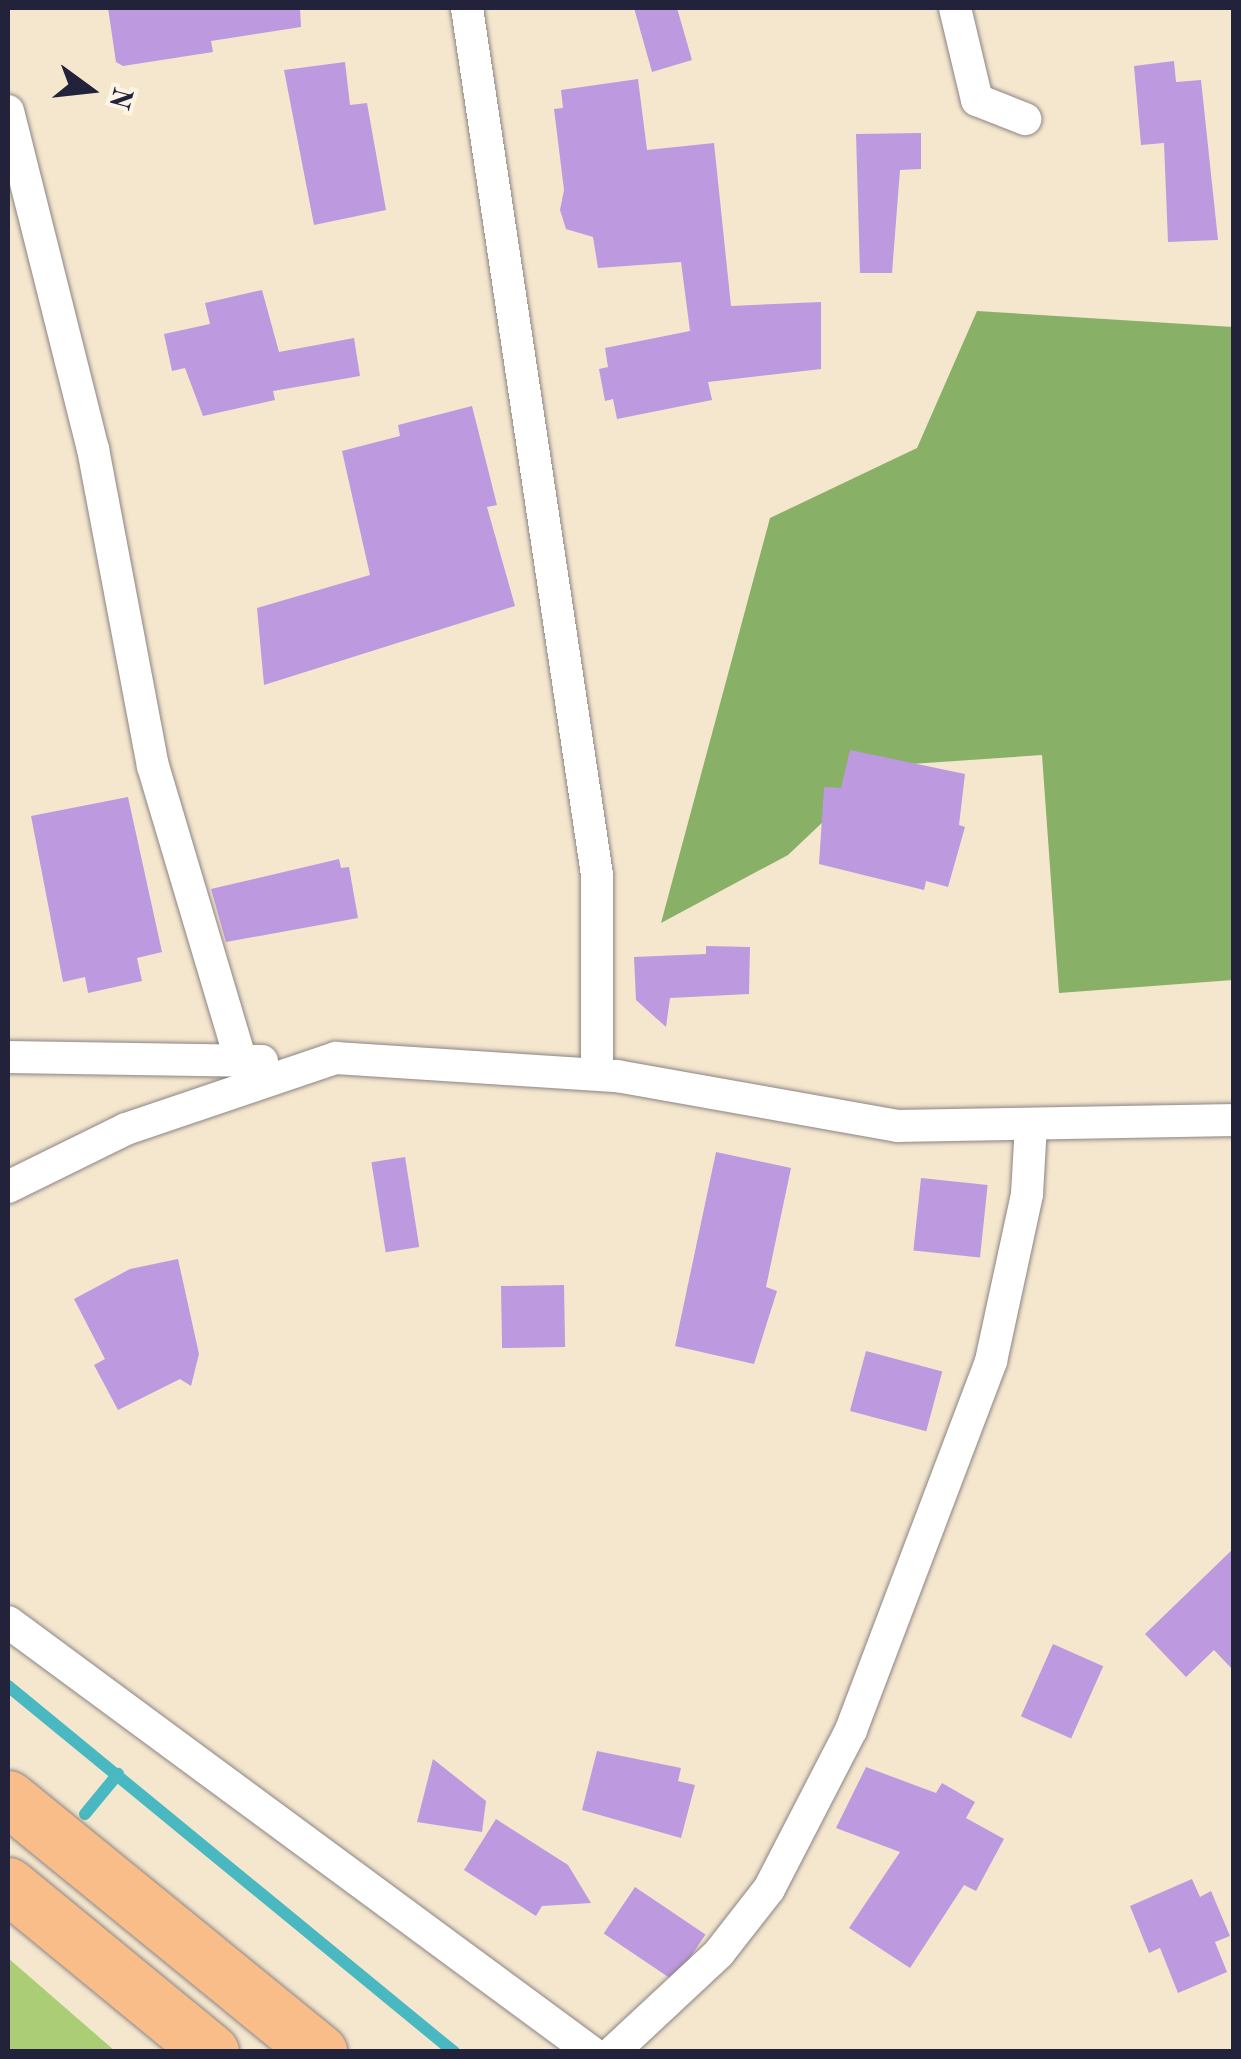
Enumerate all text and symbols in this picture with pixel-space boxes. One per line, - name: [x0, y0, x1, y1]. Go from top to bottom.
- north arrow: [40, 40, 140, 140]
- text: N: [103, 84, 135, 112]

